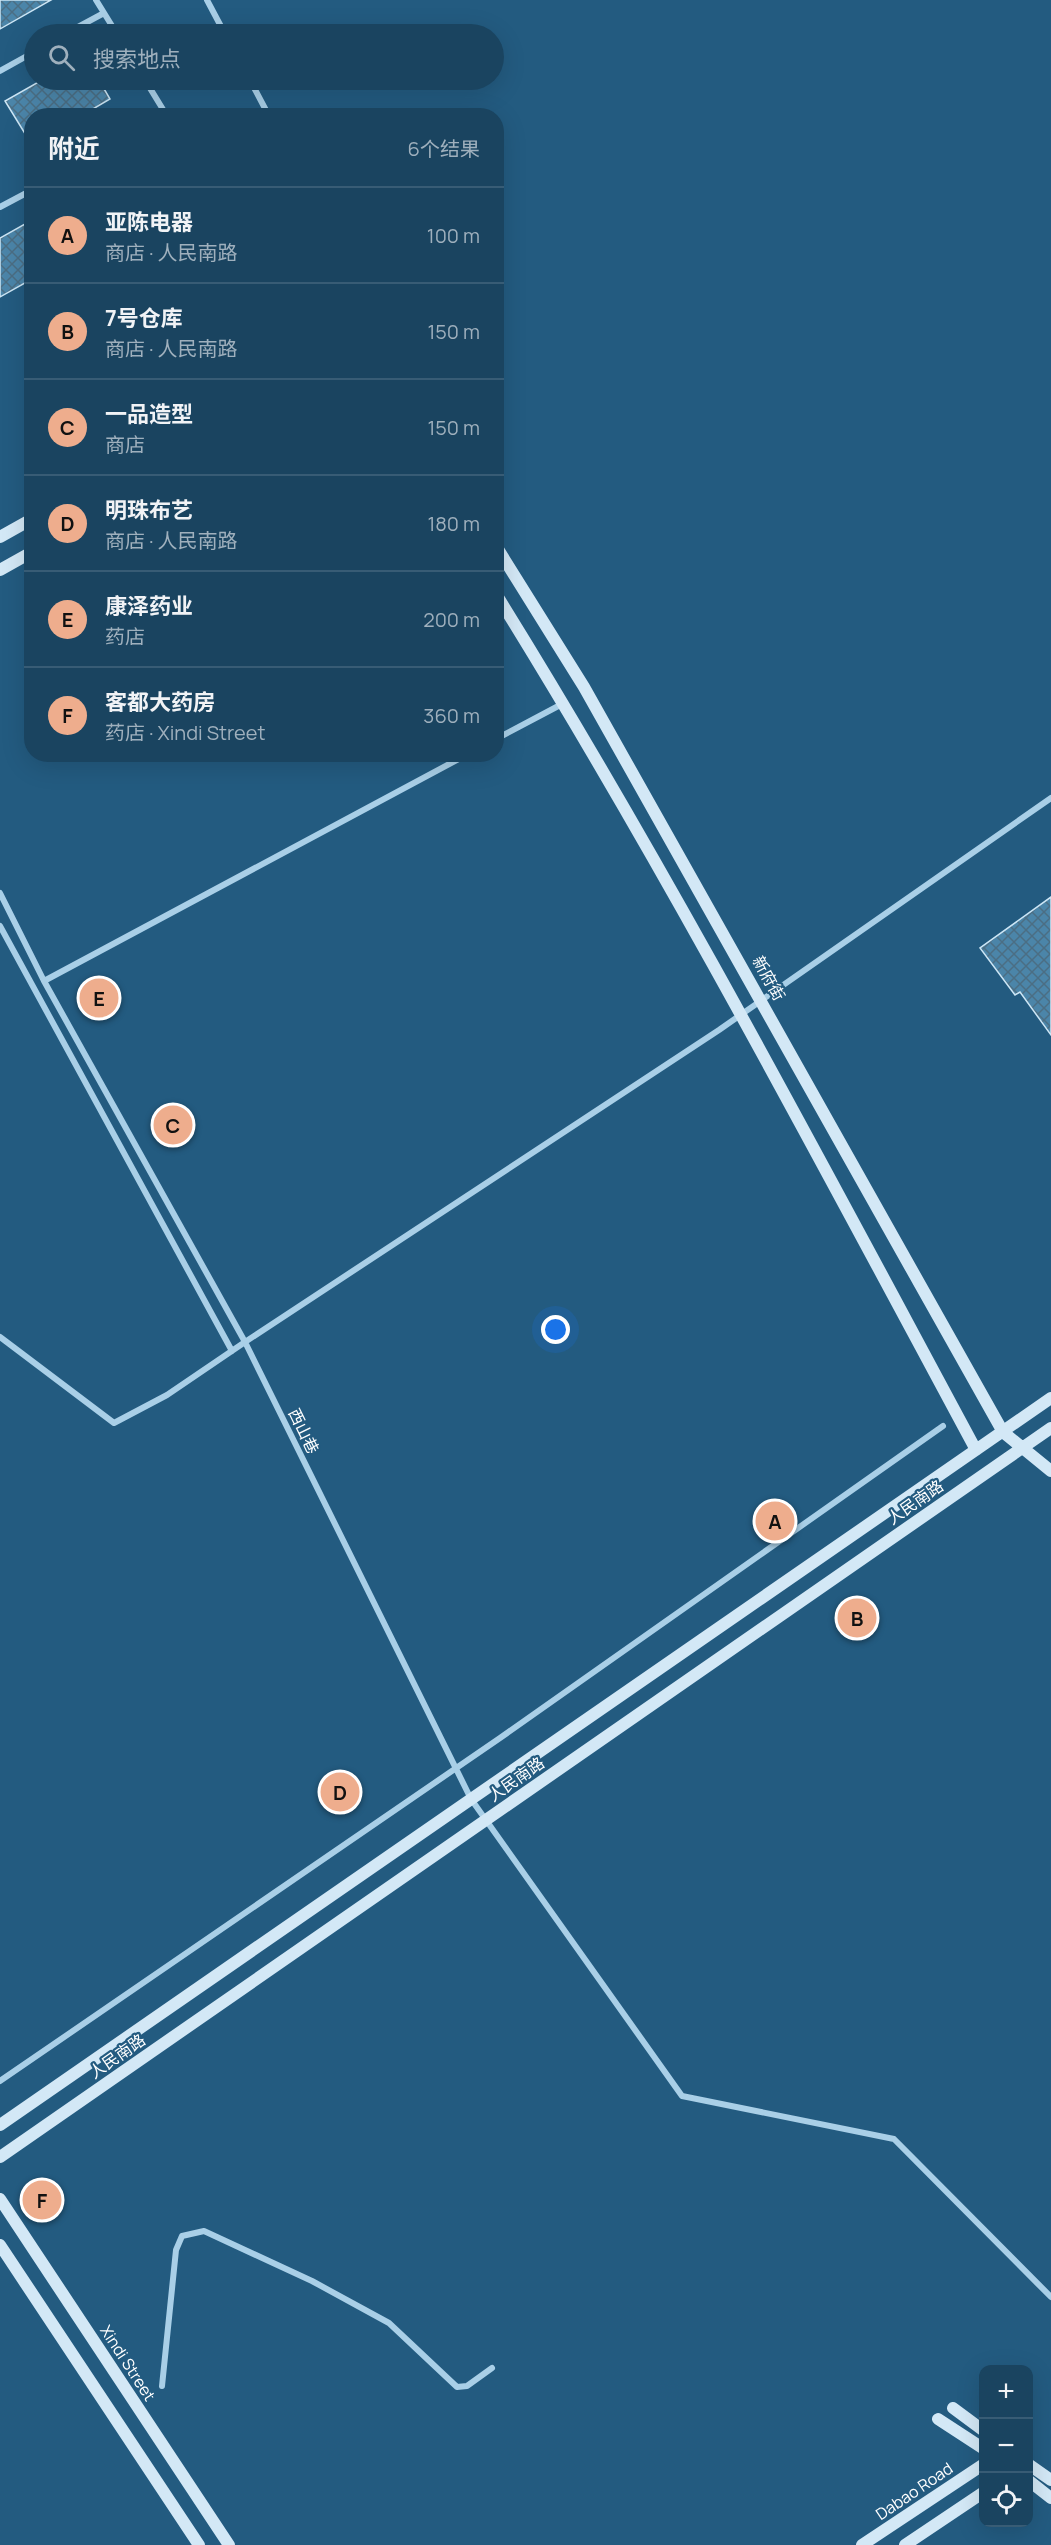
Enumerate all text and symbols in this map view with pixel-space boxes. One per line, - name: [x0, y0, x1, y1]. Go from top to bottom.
- search box: [24, 24, 504, 90]
- icon: search: [45, 41, 78, 74]
- text: 搜索地点: [93, 44, 181, 74]
- text: 附近: [48, 130, 100, 166]
- text: 6个结果: [408, 135, 480, 162]
- text: 亚陈电器: [105, 207, 193, 237]
- text: A: [61, 222, 74, 249]
- text: 100 m: [427, 222, 480, 249]
- text: 商店 · 人民南路: [105, 239, 238, 266]
- text: 7号仓库: [105, 303, 183, 333]
- text: B: [61, 318, 74, 345]
- text: 150 m: [427, 318, 480, 345]
- text: 商店 · 人民南路: [105, 335, 238, 362]
- text: 一品造型: [105, 399, 193, 429]
- text: C: [60, 414, 75, 441]
- text: 150 m: [427, 414, 480, 441]
- text: 商店: [105, 431, 145, 458]
- text: 明珠布艺: [105, 495, 193, 525]
- text: D: [60, 510, 75, 537]
- text: 180 m: [427, 510, 480, 537]
- text: 商店 · 人民南路: [105, 527, 238, 554]
- text: 康泽药业: [105, 591, 193, 621]
- text: E: [62, 606, 73, 633]
- text: 200 m: [423, 606, 480, 633]
- text: 药店: [105, 623, 145, 650]
- text: 客都大药房: [105, 687, 215, 717]
- text: F: [62, 702, 73, 729]
- text: 360 m: [423, 702, 480, 729]
- text: 药店 · Xindi Street: [105, 719, 265, 746]
- street label: 新府街: [748, 952, 790, 1004]
- pin: E: [80, 976, 118, 1020]
- pin: C: [154, 1102, 192, 1148]
- your location: [541, 1315, 570, 1344]
- street label: 西山巷: [284, 1405, 324, 1457]
- street label: 人民南路: [882, 1475, 948, 1529]
- pin: A: [756, 1498, 794, 1544]
- pin: B: [838, 1596, 876, 1640]
- street label: 人民南路: [483, 1752, 549, 1806]
- pin: D: [320, 1770, 360, 1814]
- street label: 人民南路: [84, 2029, 150, 2083]
- pin: F: [22, 2178, 62, 2222]
- street label: Xindi Street: [95, 2321, 161, 2405]
- map controls: [979, 2365, 1033, 2527]
- button: +: [979, 2365, 1033, 2419]
- button: −: [979, 2419, 1033, 2473]
- street label: Dabao Road: [871, 2457, 957, 2525]
- button: locate: [979, 2473, 1033, 2527]

